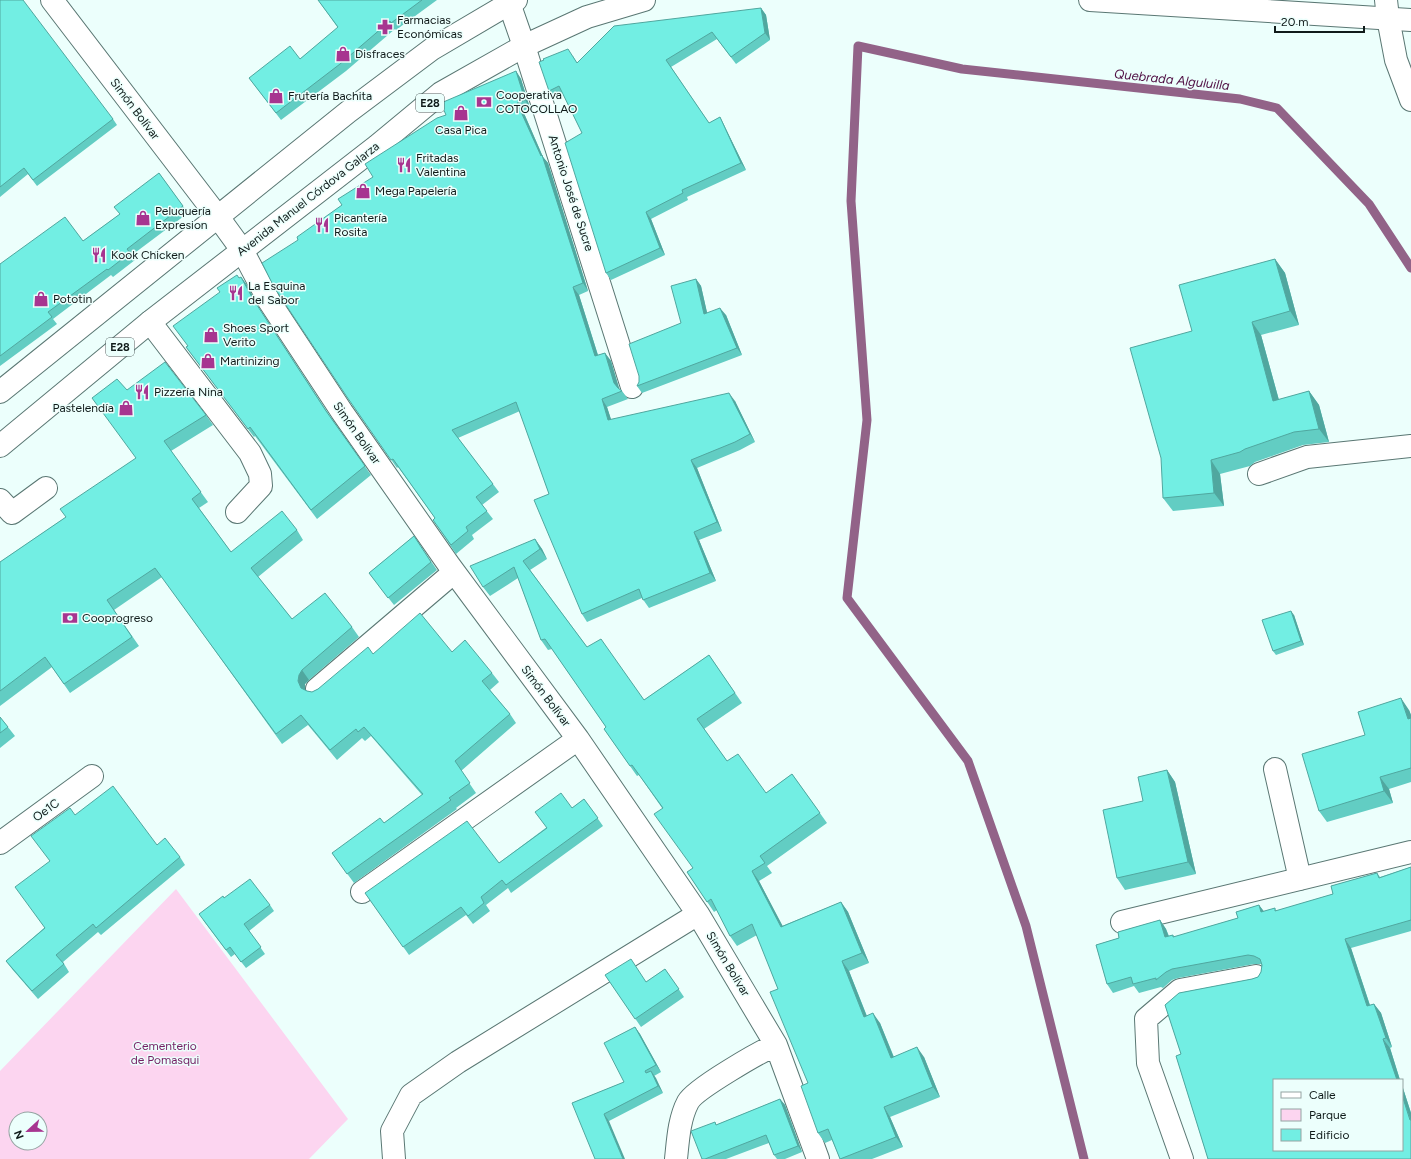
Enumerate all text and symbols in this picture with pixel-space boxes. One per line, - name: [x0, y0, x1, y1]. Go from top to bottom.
- scale bar: [1275, 8, 1364, 34]
- place label: Farmacias Económicas: [397, 13, 463, 41]
- text: 20 m: [1281, 15, 1309, 29]
- pharmacy icon: Farmacias Económicas: [376, 18, 394, 36]
- shop icon: Disfraces: [334, 45, 352, 63]
- place label: Disfraces: [355, 47, 405, 61]
- water label: Quebrada Alguluilla: [1114, 66, 1231, 93]
- street label: Simón Bolívar: [107, 76, 163, 142]
- shop icon: Frutería Bachita: [267, 87, 285, 105]
- place label: Cooperativa COTOCOLLAO: [496, 88, 577, 116]
- place label: Frutería Bachita: [288, 89, 372, 103]
- bank icon: Cooperativa COTOCOLLAO: [475, 93, 493, 111]
- road number: E28: [416, 94, 444, 112]
- shop icon: Casa Pica: [452, 104, 470, 122]
- place label: Casa Pica: [435, 123, 487, 137]
- street label: Antonio José de Sucre: [546, 133, 597, 253]
- street label: Avenida Manuel Córdova Galarza: [234, 139, 382, 259]
- place label: Fritadas Valentina: [416, 151, 466, 179]
- restaurant icon: Fritadas Valentina: [395, 156, 413, 174]
- shop icon: Mega Papelería: [354, 182, 372, 200]
- place label: Mega Papelería: [375, 184, 457, 198]
- place label: Peluquería Expresion: [155, 204, 211, 232]
- shop icon: Peluquería Expresion: [134, 209, 152, 227]
- place label: Picantería Rosita: [334, 211, 387, 239]
- restaurant icon: Picantería Rosita: [313, 216, 331, 234]
- restaurant icon: Kook Chicken: [90, 246, 108, 264]
- place label: Kook Chicken: [111, 248, 185, 262]
- place label: La Esquina del Sabor: [248, 279, 305, 307]
- restaurant icon: La Esquina del Sabor: [227, 284, 245, 302]
- shop icon: Pototin: [32, 290, 50, 308]
- place label: Pototin: [53, 292, 93, 306]
- place label: Shoes Sport Verito: [223, 321, 290, 349]
- shop icon: Shoes Sport Verito: [202, 326, 220, 344]
- road number: E28: [106, 338, 134, 356]
- shop icon: Martinizing: [199, 352, 217, 370]
- place label: Martinizing: [220, 354, 280, 368]
- restaurant icon: Pizzería Nina: [133, 383, 151, 401]
- place label: Pizzería Nina: [154, 385, 223, 399]
- shop icon: Pastelendía: [117, 399, 135, 417]
- street label: Simón Bolívar: [330, 399, 384, 467]
- place label: Pastelendía: [53, 401, 114, 415]
- bank icon: Cooprogreso: [61, 609, 79, 627]
- place label: Cooprogreso: [82, 611, 153, 625]
- street label: Simón Bolívar: [518, 663, 574, 729]
- street label: Oe1C: [30, 795, 62, 824]
- street label: Simón Bolívar: [703, 929, 753, 999]
- park label: Cementerio de Pomasqui: [131, 1039, 199, 1067]
- legend: [1273, 1079, 1403, 1151]
- text: Calle: [1309, 1088, 1336, 1102]
- text: Parque: [1309, 1108, 1347, 1122]
- north arrow: [8, 1111, 48, 1151]
- text: N: [12, 1128, 27, 1141]
- text: Edificio: [1309, 1128, 1349, 1142]

